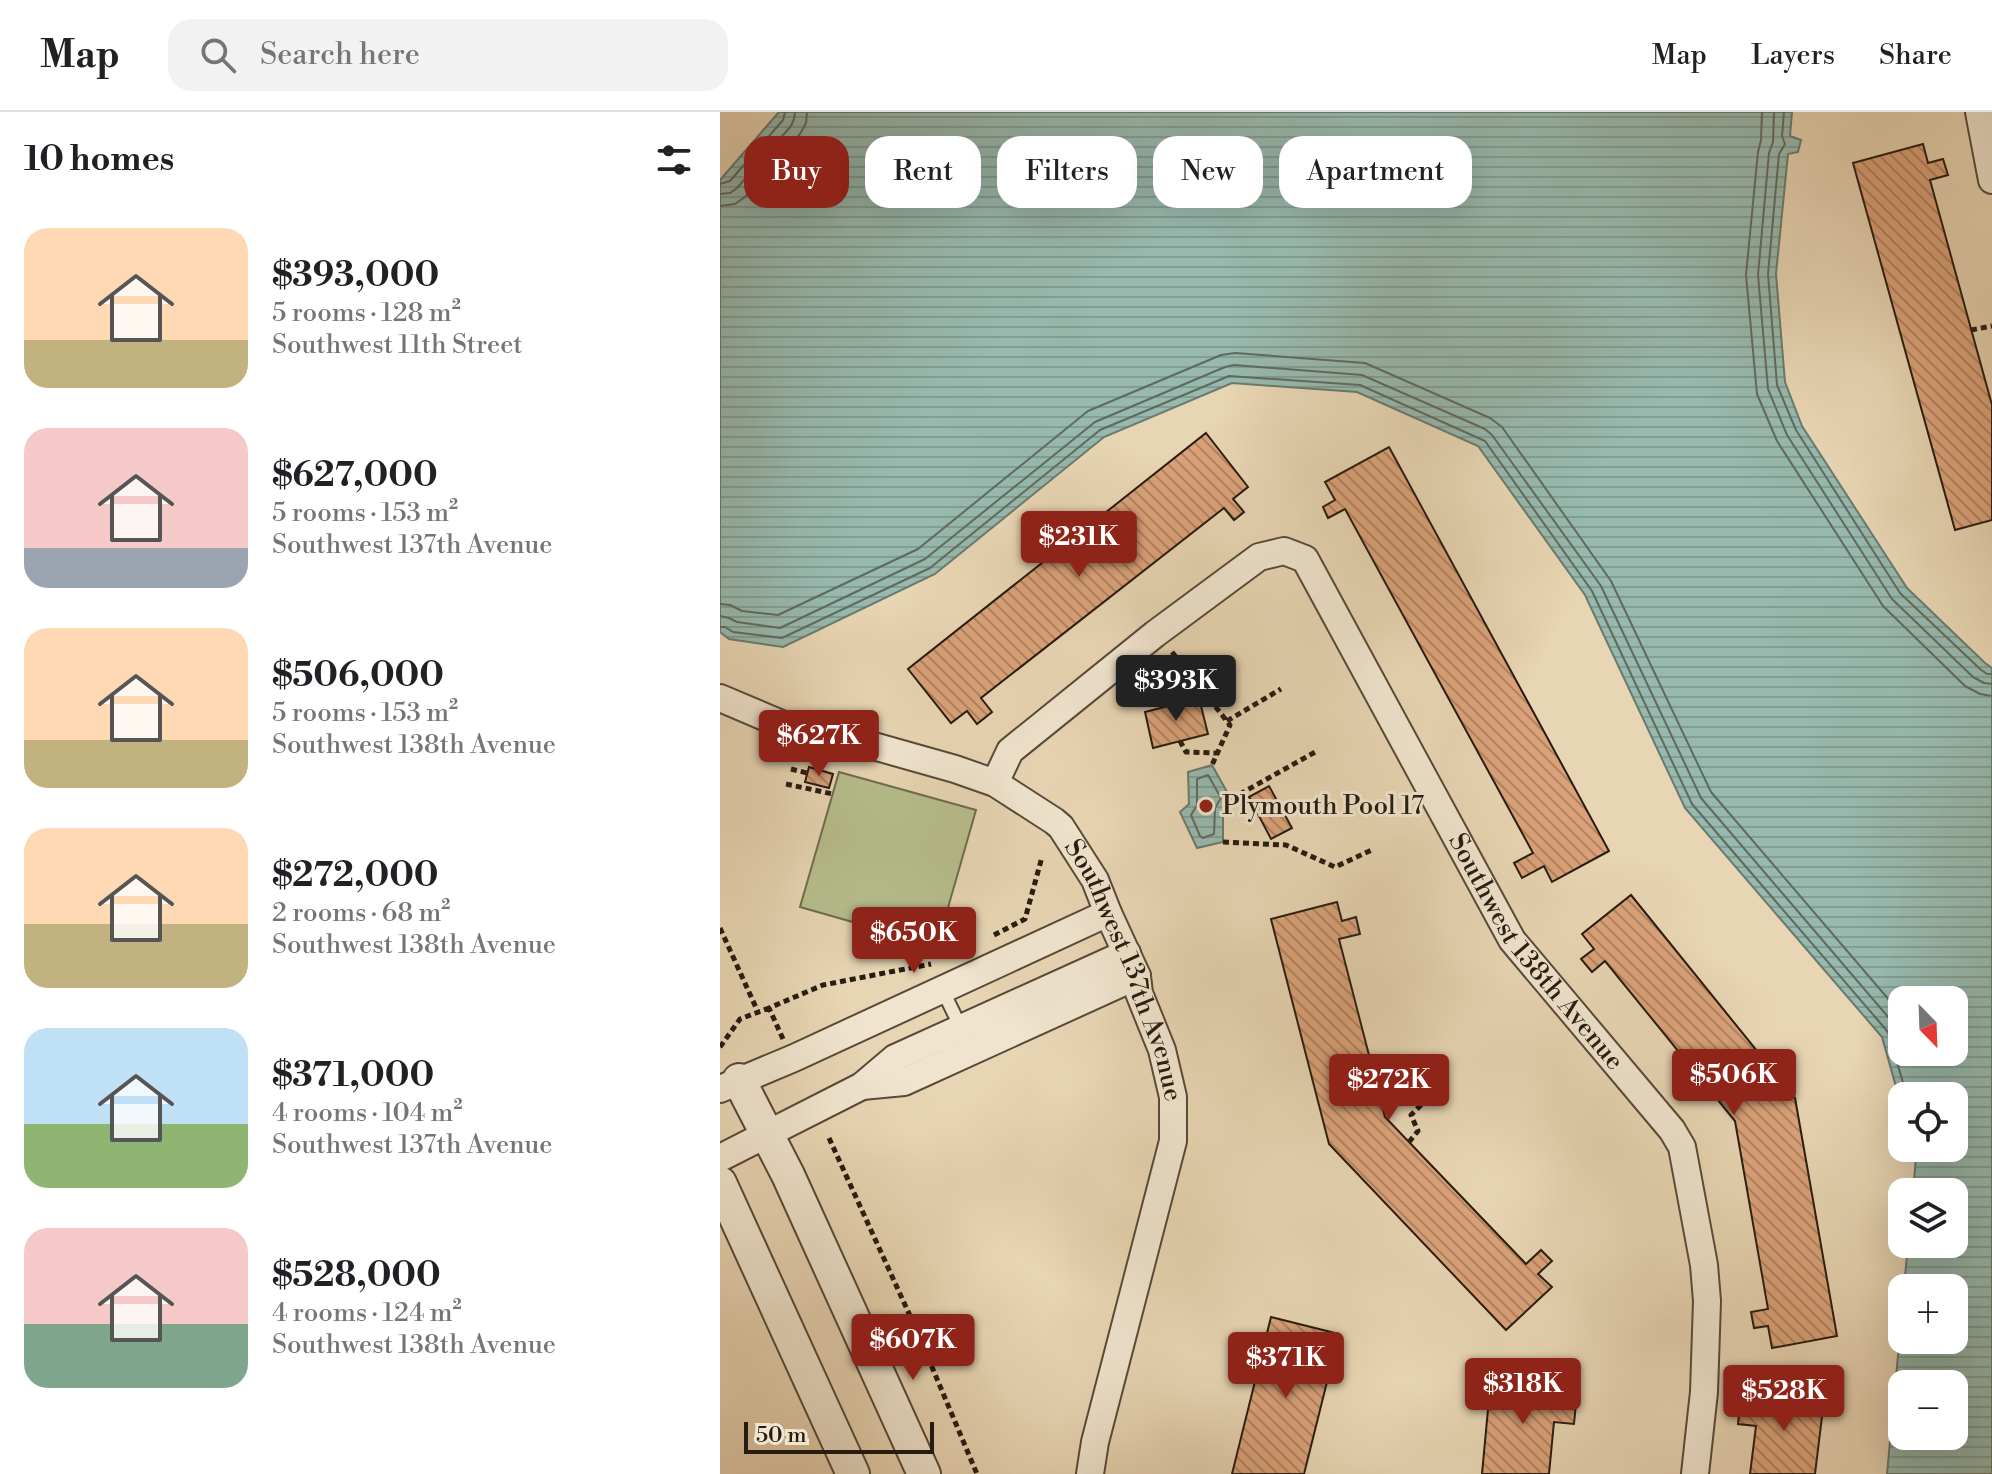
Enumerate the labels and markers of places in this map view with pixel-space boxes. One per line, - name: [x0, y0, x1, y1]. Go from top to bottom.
- pin: $231K: [1023, 511, 1135, 579]
- pin: $393K: [1120, 655, 1232, 723]
- pin: $627K: [763, 710, 875, 778]
- place label: Plymouth Pool 17: [1222, 790, 1424, 822]
- marker: Plymouth Pool 17: [1197, 797, 1215, 815]
- pin: $650K: [858, 907, 970, 975]
- pin: $506K: [1678, 1049, 1790, 1117]
- pin: $272K: [1333, 1054, 1445, 1122]
- pin: $607K: [857, 1314, 969, 1382]
- pin: $371K: [1230, 1332, 1342, 1400]
- pin: $318K: [1467, 1358, 1579, 1426]
- pin: $528K: [1728, 1365, 1840, 1433]

